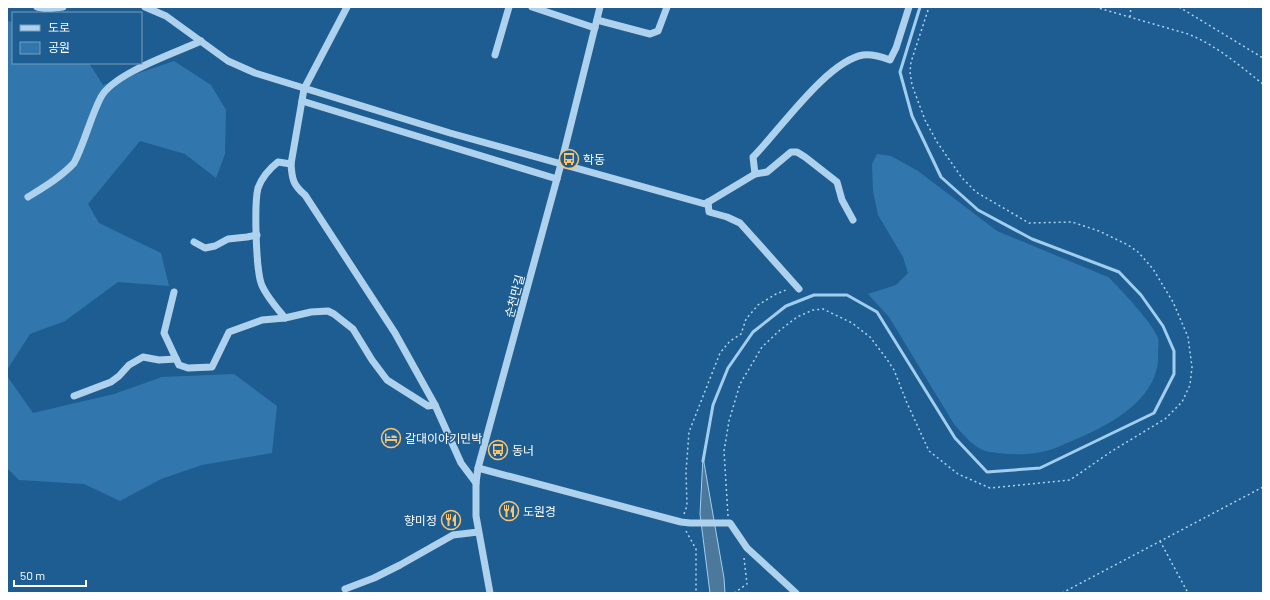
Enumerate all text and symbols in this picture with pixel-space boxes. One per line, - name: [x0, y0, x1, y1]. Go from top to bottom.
- legend: [12, 12, 142, 64]
- text: 도로: [48, 20, 70, 34]
- text: 공원: [48, 40, 70, 54]
- bus stop icon: 학동: [558, 148, 580, 170]
- place label: 학동: [583, 152, 605, 166]
- street label: 순천만길: [502, 273, 526, 319]
- hotel icon: 갈대이야기민박: [380, 427, 402, 449]
- place label: 갈대이야기민박: [405, 431, 482, 445]
- bus stop icon: 동너: [487, 439, 509, 461]
- place label: 동너: [512, 443, 534, 457]
- restaurant icon: 도원경: [498, 500, 520, 522]
- place label: 도원경: [523, 504, 556, 518]
- restaurant icon: 향미정: [440, 509, 462, 531]
- place label: 향미정: [404, 513, 437, 527]
- scale bar: [14, 562, 86, 588]
- text: 50 m: [20, 568, 45, 582]

